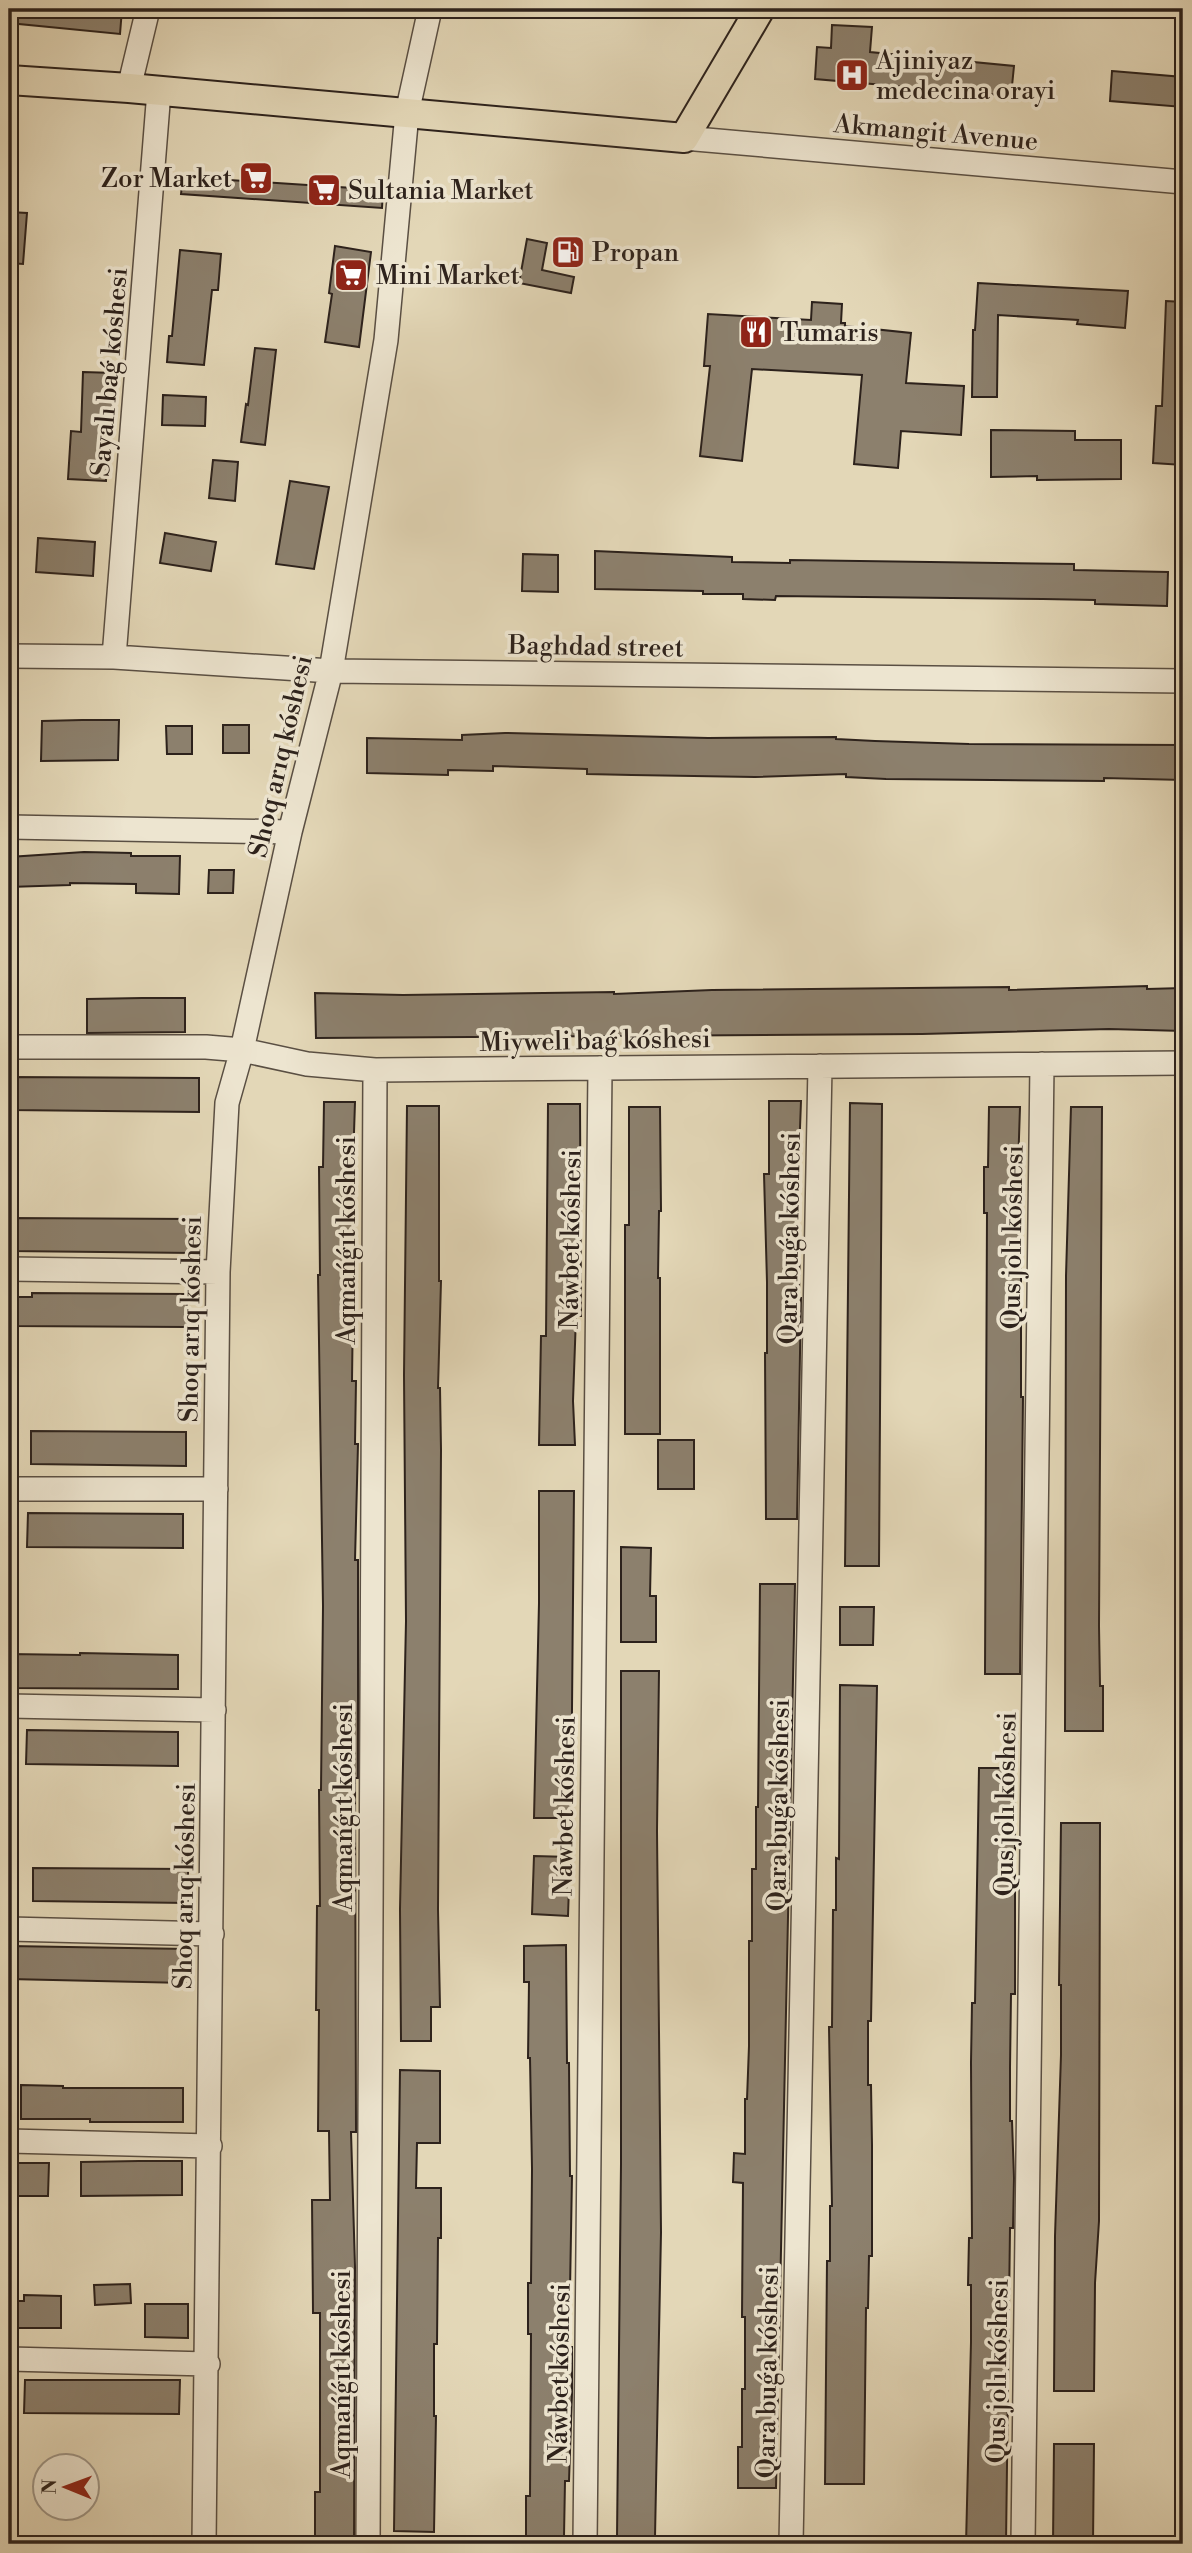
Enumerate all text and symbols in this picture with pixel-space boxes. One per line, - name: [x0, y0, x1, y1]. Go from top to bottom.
- place label: Ajiniyaz medecina orayi: [875, 45, 1055, 107]
- hospital icon: Ajiniyaz medecina orayi: [833, 56, 871, 94]
- street label: Akmangit Avenue: [831, 108, 1039, 158]
- supermarket icon: Zor Market: [237, 159, 275, 197]
- place label: Zor Market: [101, 163, 232, 195]
- supermarket icon: Sultania Market: [305, 171, 343, 209]
- place label: Sultania Market: [348, 175, 534, 207]
- fuel station icon: Propan: [549, 233, 587, 271]
- place label: Propan: [592, 237, 679, 269]
- supermarket icon: Mini Market: [332, 256, 370, 294]
- place label: Mini Market: [376, 260, 520, 292]
- street label: Sayalı baǵ kóshesi: [85, 266, 135, 478]
- restaurant icon: Tumaris: [737, 313, 775, 351]
- place label: Tumaris: [780, 317, 879, 349]
- street label: Baghdad street: [507, 629, 684, 665]
- street label: Shoq arıq kóshesi: [242, 652, 320, 860]
- street label: Miyweli baǵ kóshesi: [479, 1023, 711, 1059]
- street label: Qara buǵa kóshesi: [772, 1131, 808, 1345]
- street label: Aqmańǵıt kóshesi: [331, 1136, 363, 1345]
- street label: Qus jolı kóshesi: [995, 1144, 1031, 1330]
- street label: Náwbet kóshesi: [553, 1149, 589, 1329]
- street label: Shoq arıq kóshesi: [173, 1215, 209, 1423]
- street label: Qara buǵa kóshesi: [761, 1698, 797, 1912]
- street label: Aqmańǵıt kóshesi: [328, 1703, 360, 1912]
- street label: Qus jolı kóshesi: [988, 1711, 1024, 1897]
- street label: Náwbet kóshesi: [547, 1716, 583, 1896]
- street label: Shoq arıq kóshesi: [167, 1782, 203, 1990]
- street label: Qara buǵa kóshesi: [750, 2265, 786, 2479]
- street label: Aqmańǵıt kóshesi: [326, 2270, 358, 2479]
- street label: Qus jolı kóshesi: [980, 2278, 1016, 2464]
- street label: Náwbet kóshesi: [542, 2283, 578, 2463]
- north arrow: [32, 2452, 102, 2522]
- text: N: [38, 2479, 62, 2494]

